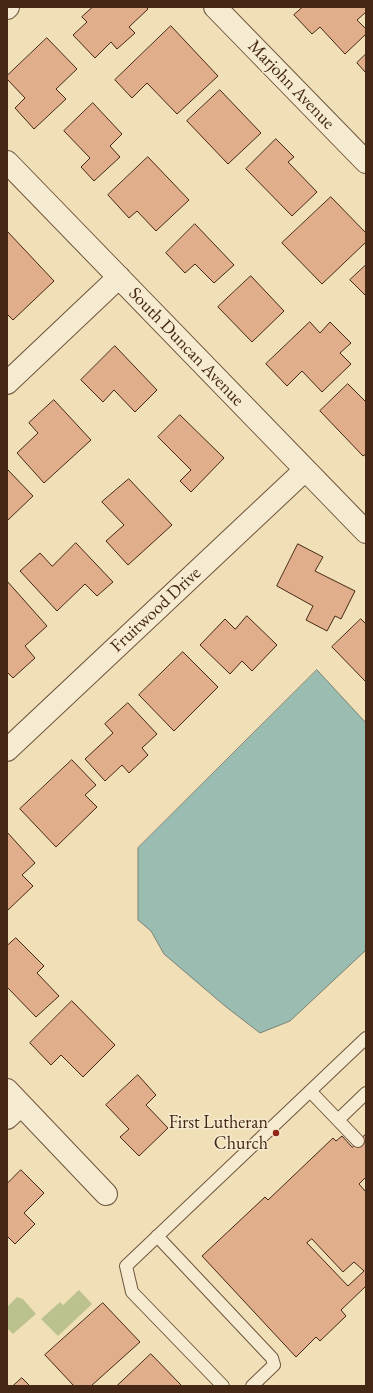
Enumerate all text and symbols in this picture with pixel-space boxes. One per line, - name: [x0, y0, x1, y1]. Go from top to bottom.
- street label: Marjohn Avenue: [243, 36, 339, 134]
- street label: South Duncan Avenue: [124, 283, 248, 411]
- street label: Fruitwood Drive: [106, 563, 206, 657]
- place label: First Lutheran Church: [169, 1112, 268, 1154]
- marker: First Lutheran Church: [271, 1128, 281, 1138]

